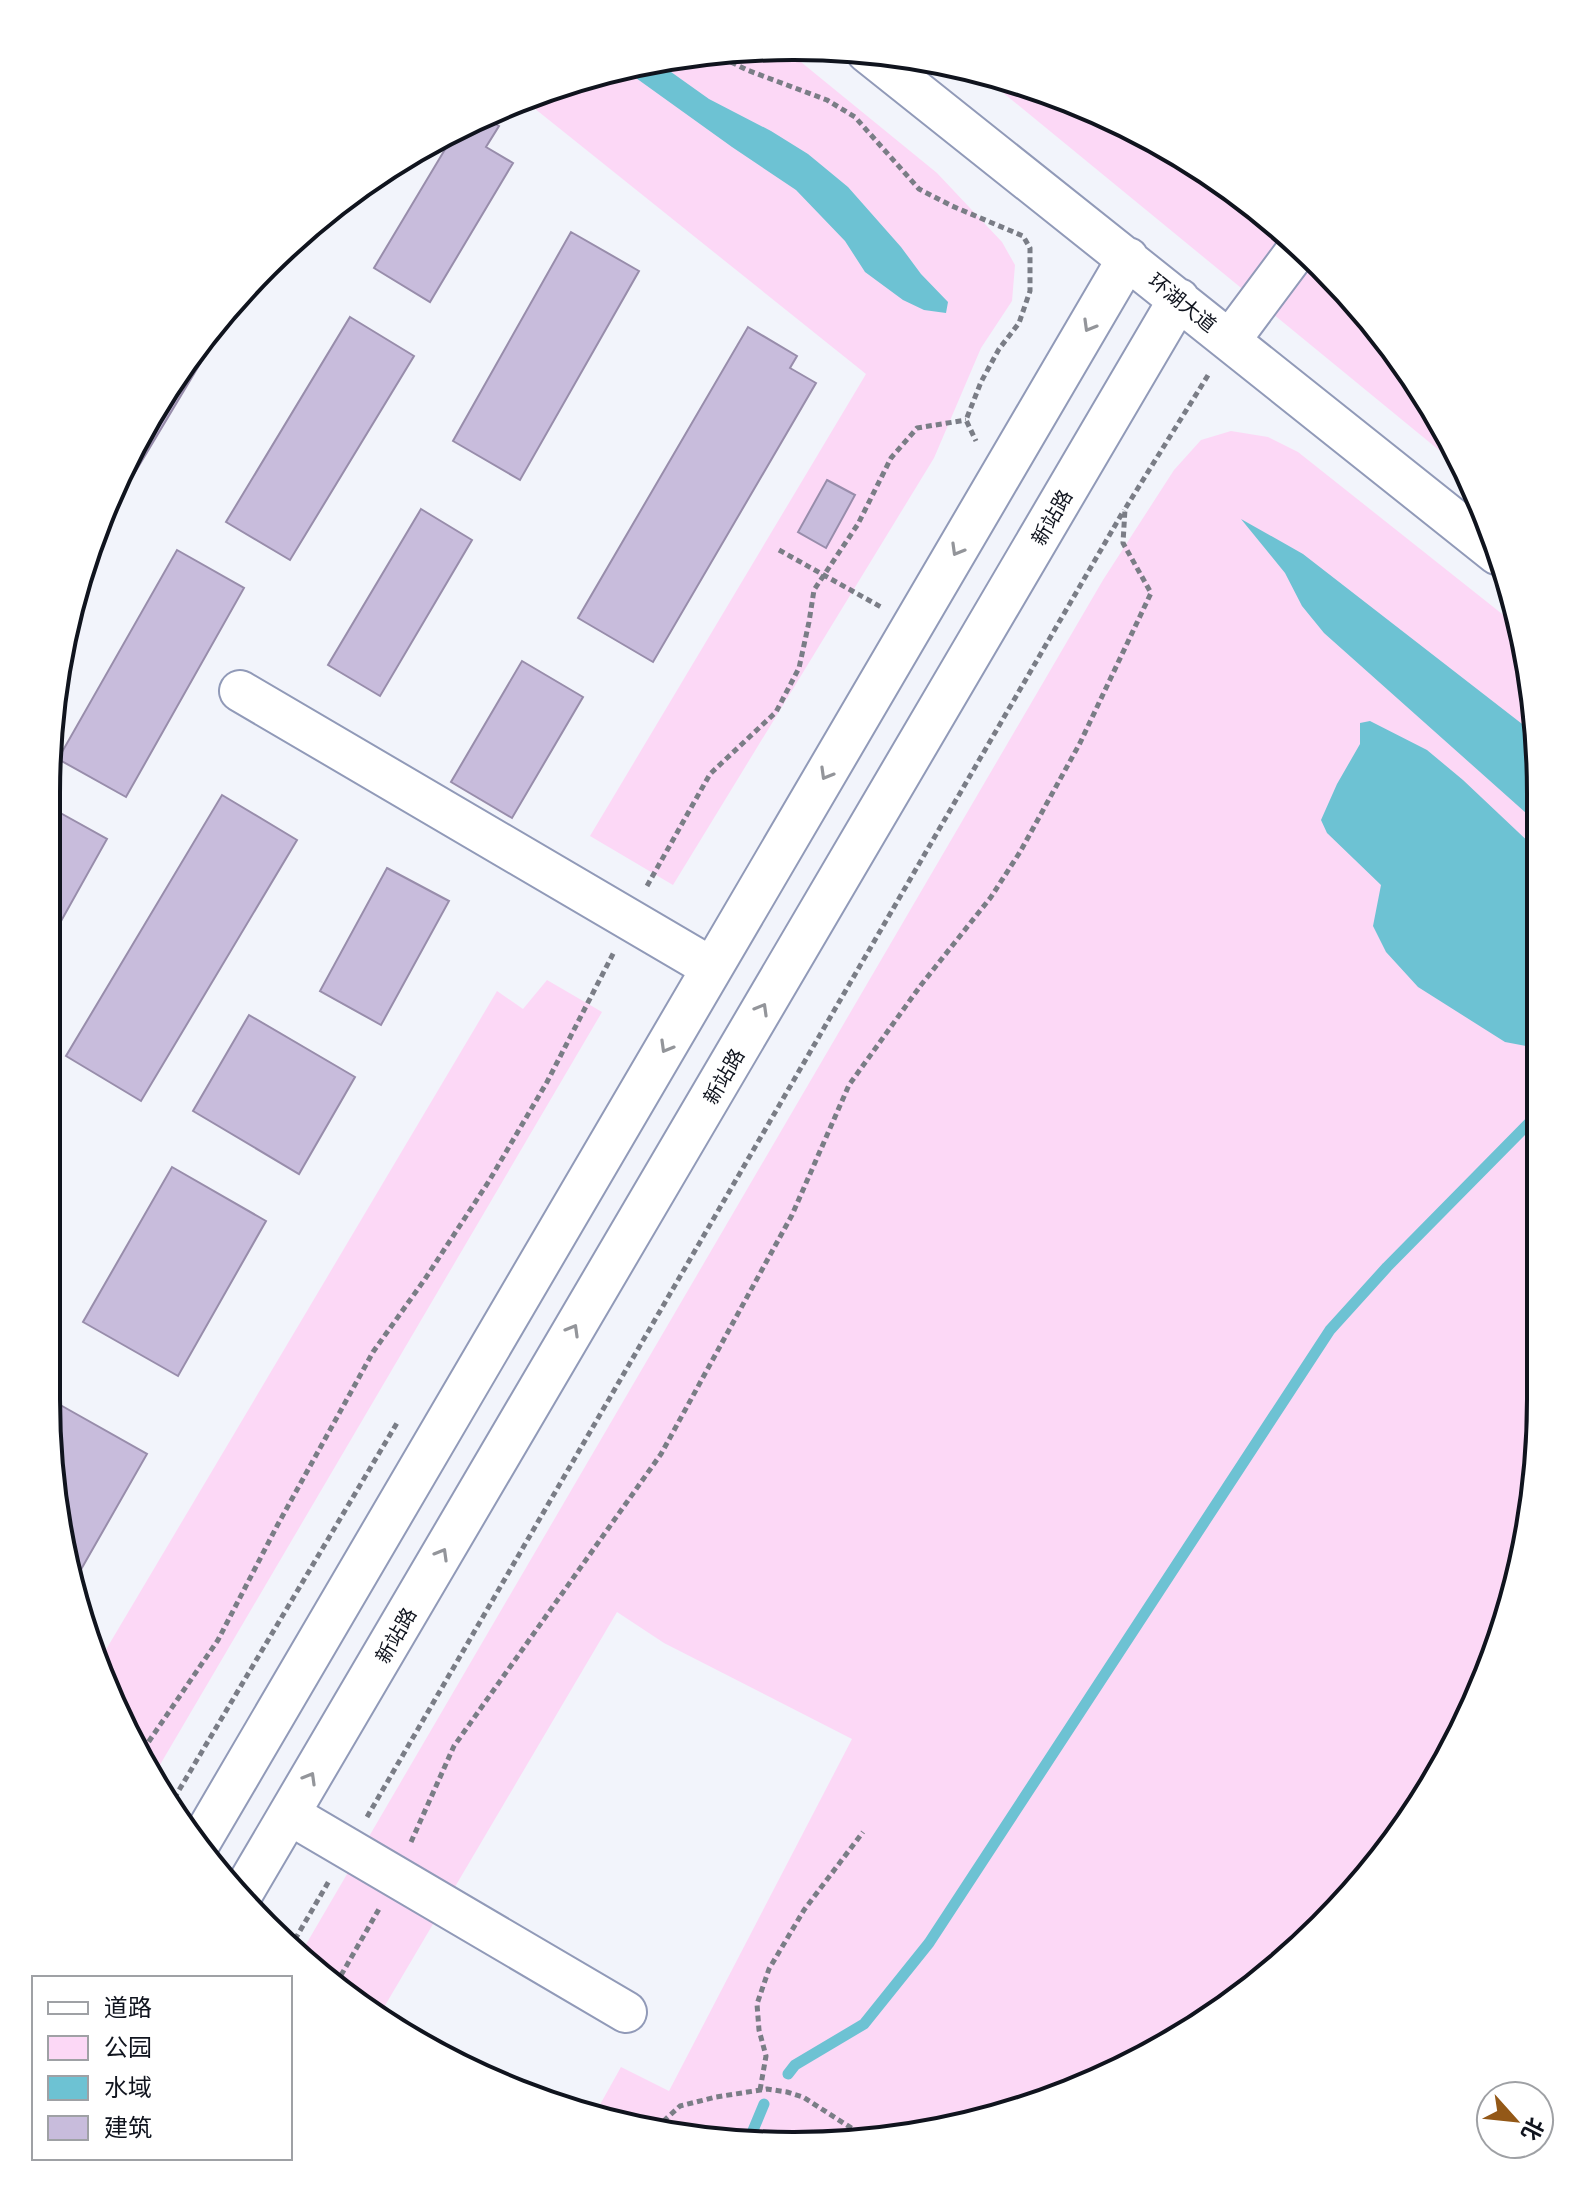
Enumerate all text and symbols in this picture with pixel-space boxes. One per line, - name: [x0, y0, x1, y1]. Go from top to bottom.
- street label: 环湖大道: [1144, 268, 1222, 336]
- one-way arrow: [1083, 317, 1099, 332]
- street label: 新站路: [1026, 485, 1076, 549]
- one-way arrow: [951, 541, 967, 556]
- one-way arrow: [820, 765, 836, 780]
- one-way arrow: [752, 1003, 768, 1018]
- one-way arrow: [660, 1038, 676, 1053]
- street label: 新站路: [698, 1044, 748, 1108]
- one-way arrow: [564, 1324, 579, 1339]
- one-way arrow: [432, 1548, 448, 1563]
- street label: 新站路: [370, 1603, 420, 1667]
- one-way arrow: [300, 1772, 316, 1787]
- legend: [32, 1976, 292, 2160]
- text: 道路: [104, 1992, 152, 2021]
- text: 公园: [104, 2032, 152, 2061]
- text: 水域: [104, 2072, 152, 2101]
- north arrow: [1475, 2080, 1555, 2160]
- text: 建筑: [104, 2112, 152, 2141]
- text: 北: [1516, 2113, 1550, 2145]

